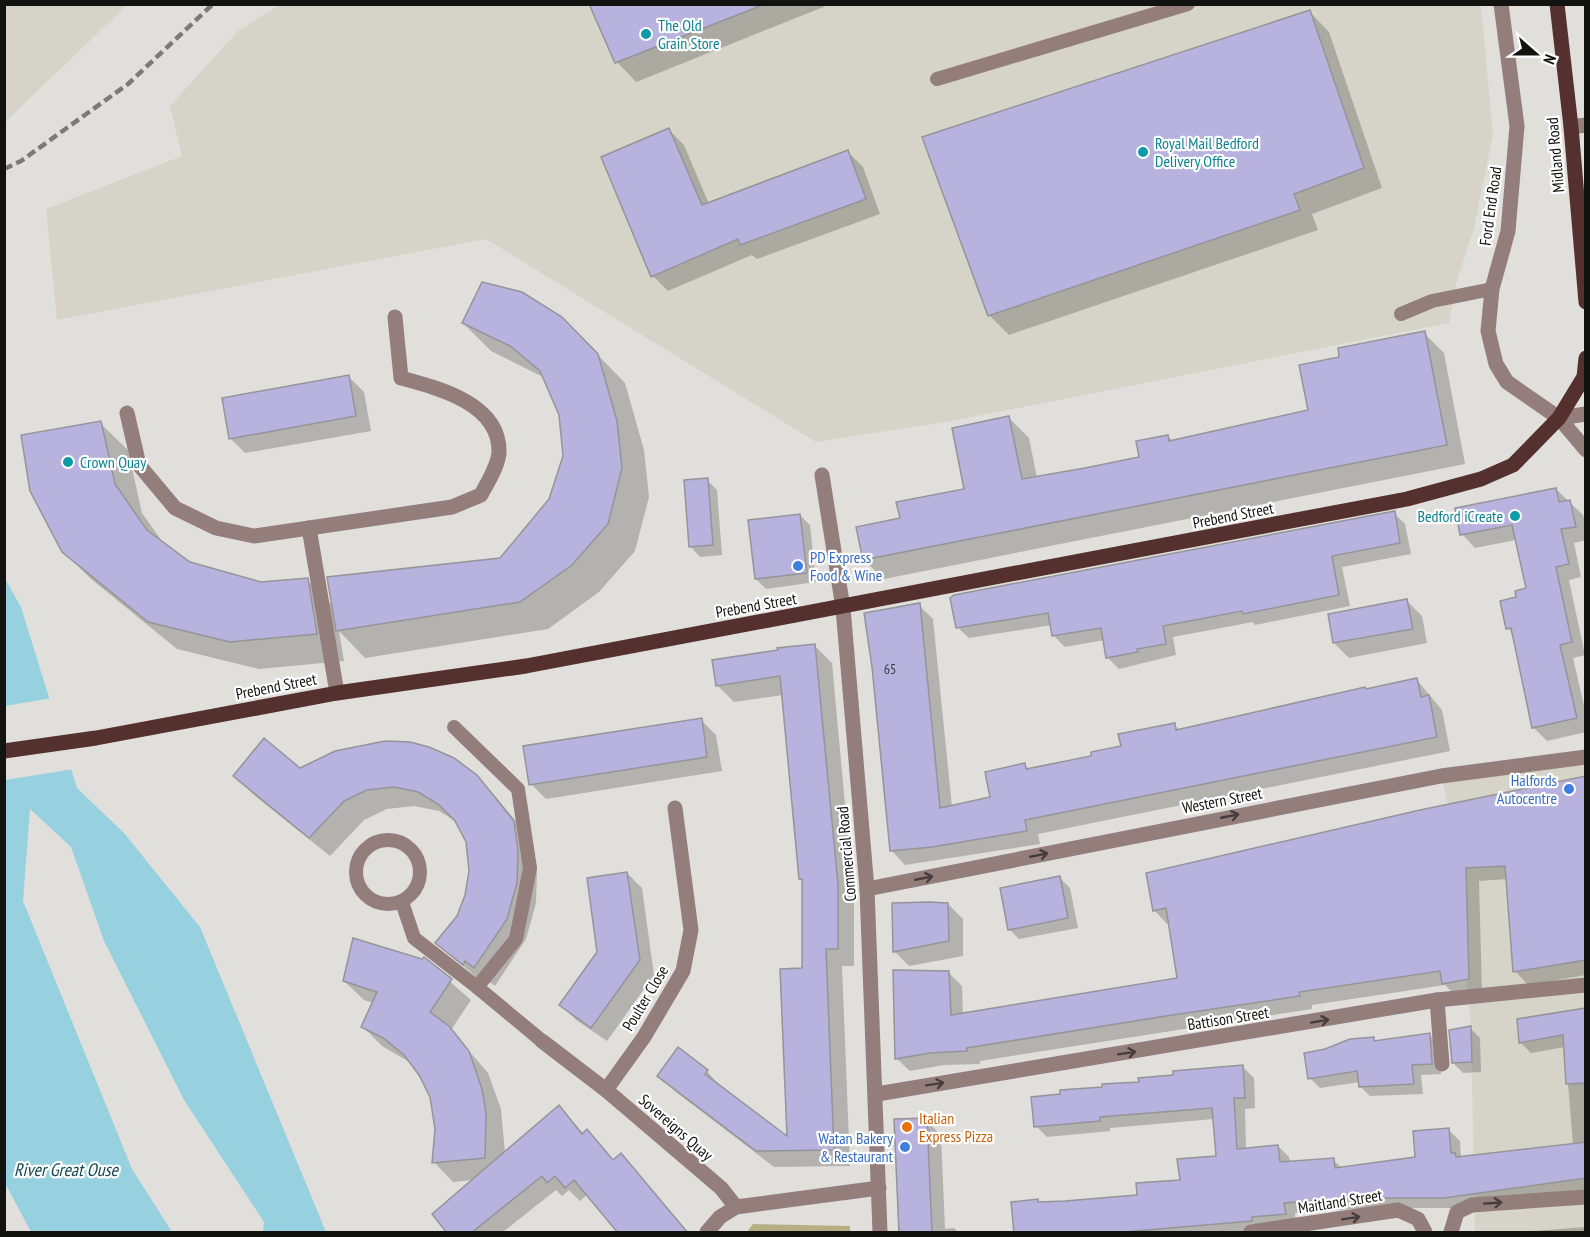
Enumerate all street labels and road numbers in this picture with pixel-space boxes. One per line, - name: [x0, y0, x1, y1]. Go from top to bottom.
- street label: Midland Road: [1542, 117, 1568, 193]
- street label: Ford End Road: [1475, 165, 1505, 247]
- street label: Prebend Street: [1191, 497, 1276, 533]
- street label: Prebend Street: [714, 588, 799, 622]
- street label: Prebend Street: [234, 668, 319, 704]
- street label: Western Street: [1180, 782, 1264, 818]
- street label: Commercial Road: [832, 805, 860, 902]
- street label: Poulter Close: [618, 962, 672, 1034]
- street label: Battison Street: [1186, 1002, 1271, 1034]
- street label: Sovereigns Quay: [635, 1089, 717, 1165]
- street label: Maitland Street: [1296, 1184, 1384, 1218]

